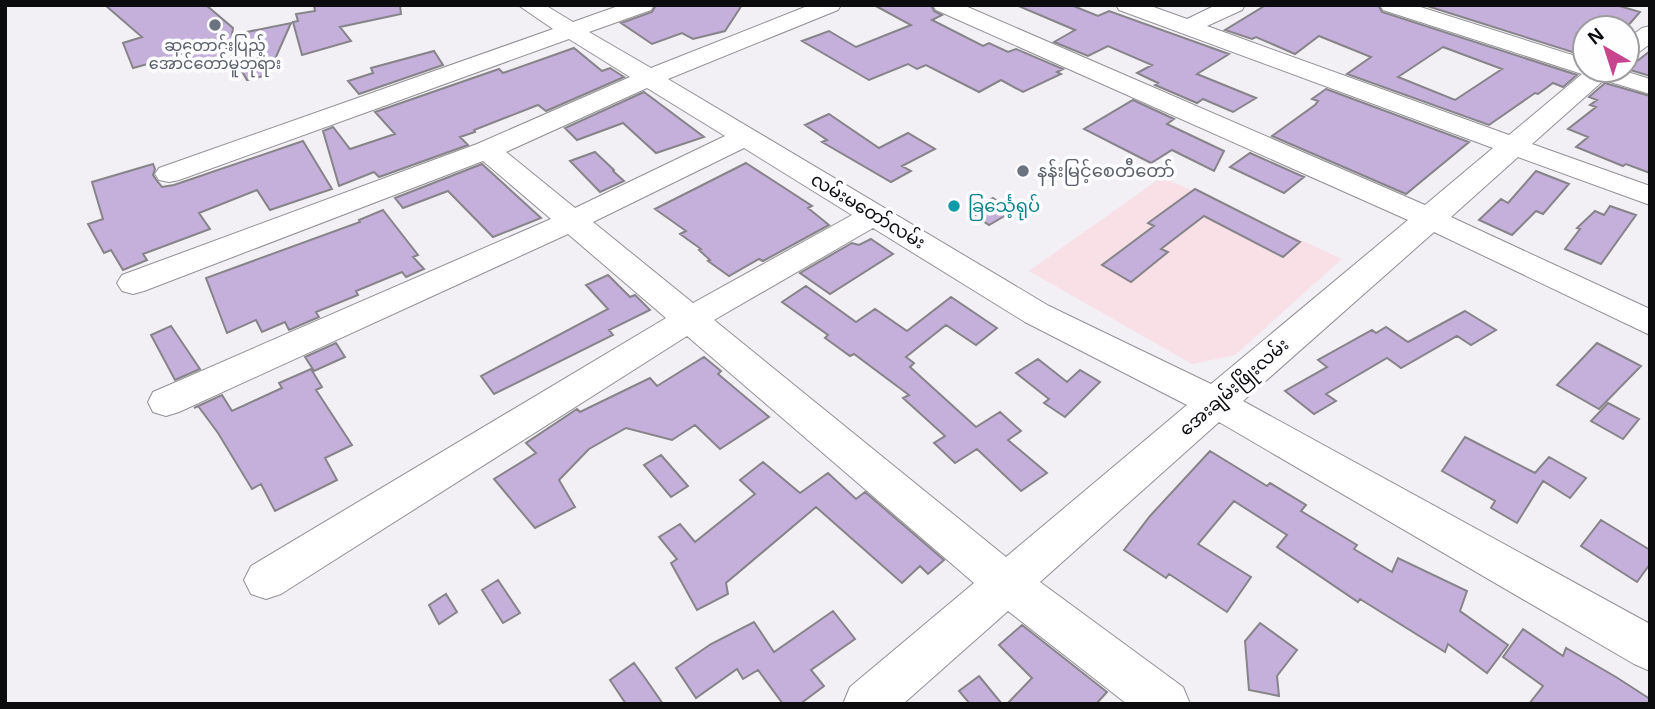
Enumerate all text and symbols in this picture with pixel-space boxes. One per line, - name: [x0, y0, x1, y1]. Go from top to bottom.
- north arrow: [1571, 14, 1641, 84]
- marker: ဆုတောင်းပြည့် အောင်တော်မူဘုရား: [207, 17, 223, 33]
- text: N: [1584, 24, 1608, 49]
- place label: ဆုတောင်းပြည့် အောင်တော်မူဘုရား: [149, 34, 281, 78]
- place label: နန်းမြင့်စေတီတော်: [1037, 157, 1175, 186]
- marker: နန်းမြင့်စေတီတော်: [1015, 163, 1031, 179]
- street label: လမ်းမတော်လမ်း: [808, 167, 930, 253]
- place label: ခြင်္သေ့ရုပ်: [968, 193, 1040, 221]
- marker: ခြင်္သေ့ရုပ်: [946, 198, 962, 214]
- street label: အေးချမ်းဖြိုးလမ်း: [1173, 331, 1296, 443]

